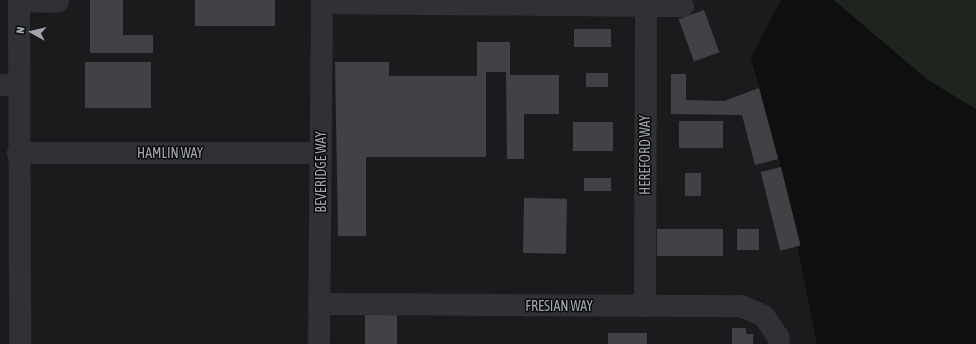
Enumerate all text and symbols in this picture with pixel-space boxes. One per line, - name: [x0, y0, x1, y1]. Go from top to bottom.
- north arrow: [12, 12, 52, 52]
- text: N: [14, 26, 27, 34]
- street label: HEREFORD WAY: [637, 115, 653, 195]
- street label: BEVERIDGE WAY: [313, 131, 329, 213]
- street label: HAMLIN WAY: [137, 145, 203, 161]
- street label: FRESIAN WAY: [525, 298, 593, 314]

